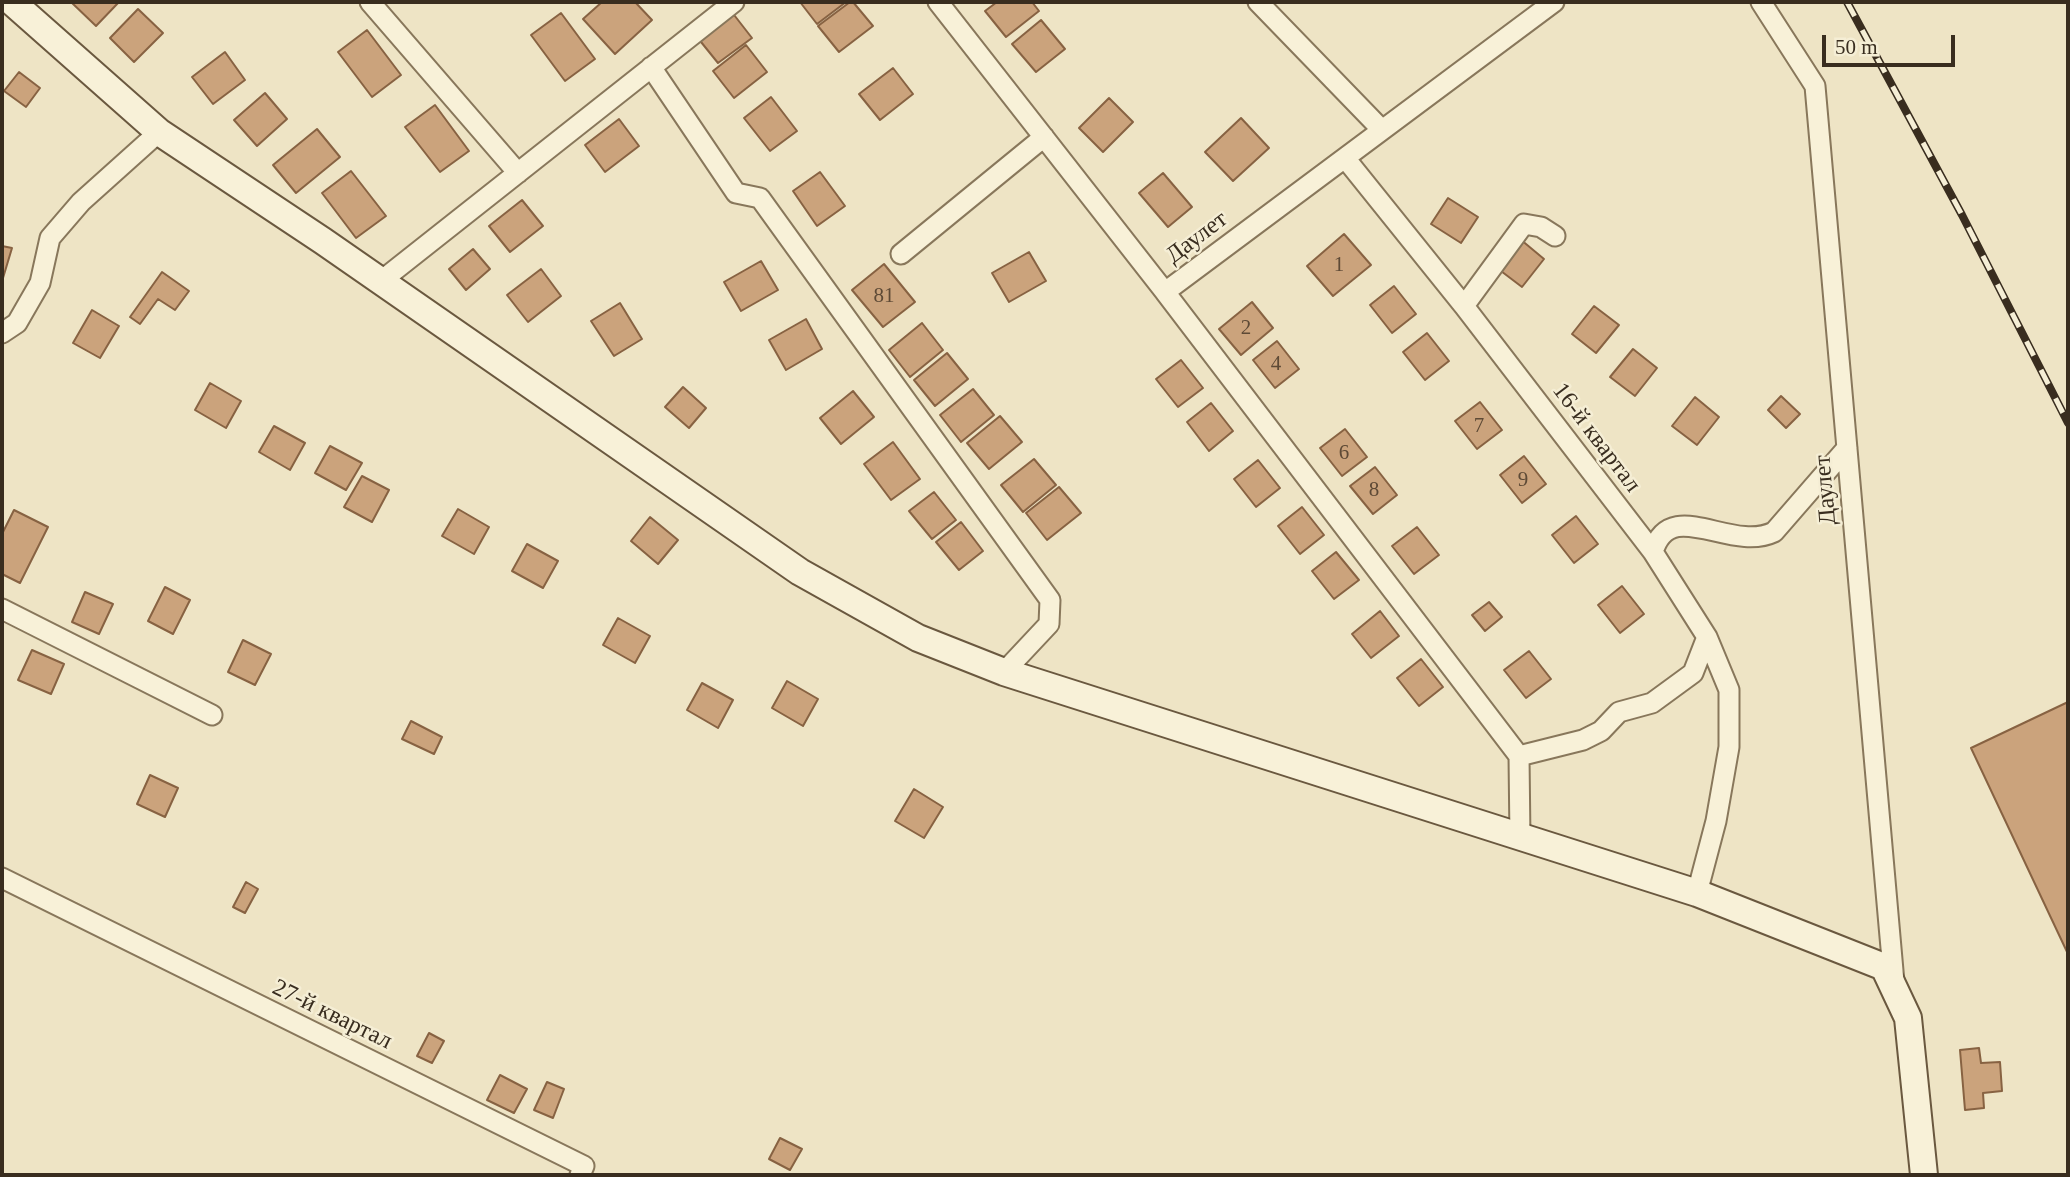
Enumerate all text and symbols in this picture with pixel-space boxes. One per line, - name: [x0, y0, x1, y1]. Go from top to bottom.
- scale bar: [1825, 21, 1958, 65]
- text: 50 m: [1835, 35, 1878, 59]
- street label: Даулет: [1160, 205, 1234, 271]
- house number: 1: [1334, 252, 1344, 278]
- house number: 81: [874, 283, 894, 309]
- house number: 2: [1241, 315, 1251, 341]
- house number: 4: [1271, 351, 1281, 377]
- street label: 16-й квартал: [1546, 378, 1646, 498]
- house number: 7: [1474, 413, 1484, 439]
- house number: 6: [1339, 440, 1349, 466]
- street label: Даулет: [1809, 454, 1843, 526]
- house number: 9: [1518, 467, 1528, 493]
- house number: 8: [1369, 477, 1379, 503]
- street label: 27-й квартал: [268, 974, 396, 1056]

